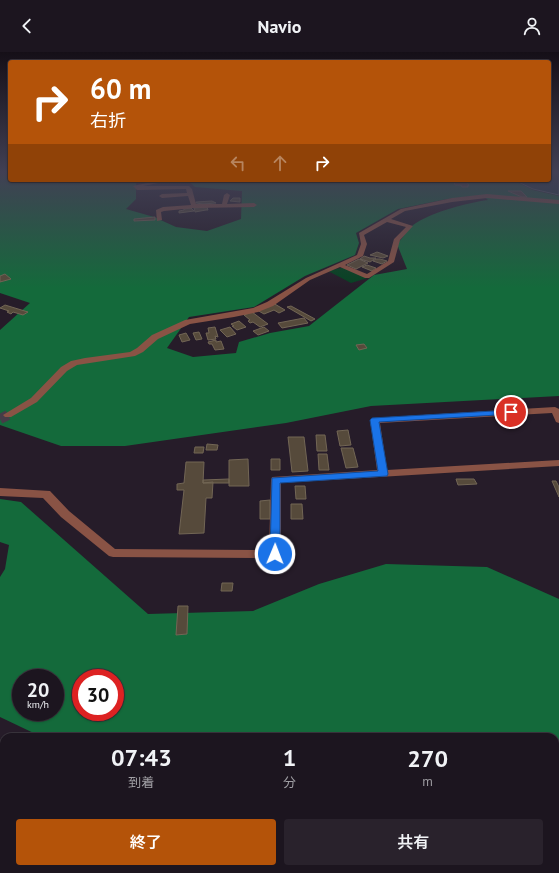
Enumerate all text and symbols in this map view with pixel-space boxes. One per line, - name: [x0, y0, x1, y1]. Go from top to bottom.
- icon: back: [16, 15, 38, 37]
- text: Navio: [258, 15, 301, 38]
- icon: person: [521, 15, 543, 37]
- text: 60 m: [90, 70, 151, 107]
- icon: right: [24, 76, 76, 128]
- text: 右折: [90, 109, 126, 132]
- icon: left: [227, 152, 249, 174]
- icon: ahead: [269, 152, 291, 174]
- icon: right: [311, 152, 333, 174]
- pin: [494, 395, 528, 429]
- icon: arrive: [500, 401, 522, 423]
- position arrow: [254, 533, 296, 575]
- speed limit sign: 30: [72, 669, 124, 721]
- text: 20: [27, 677, 49, 703]
- text: km/h: [27, 698, 49, 711]
- text: 07:43: [111, 742, 172, 773]
- text: 1: [283, 742, 296, 773]
- text: 270: [407, 743, 448, 774]
- text: m: [422, 773, 433, 790]
- text: 到着: [128, 774, 154, 791]
- text: 分: [283, 774, 296, 791]
- button: 終了: [16, 819, 276, 865]
- button: 共有: [284, 819, 543, 865]

